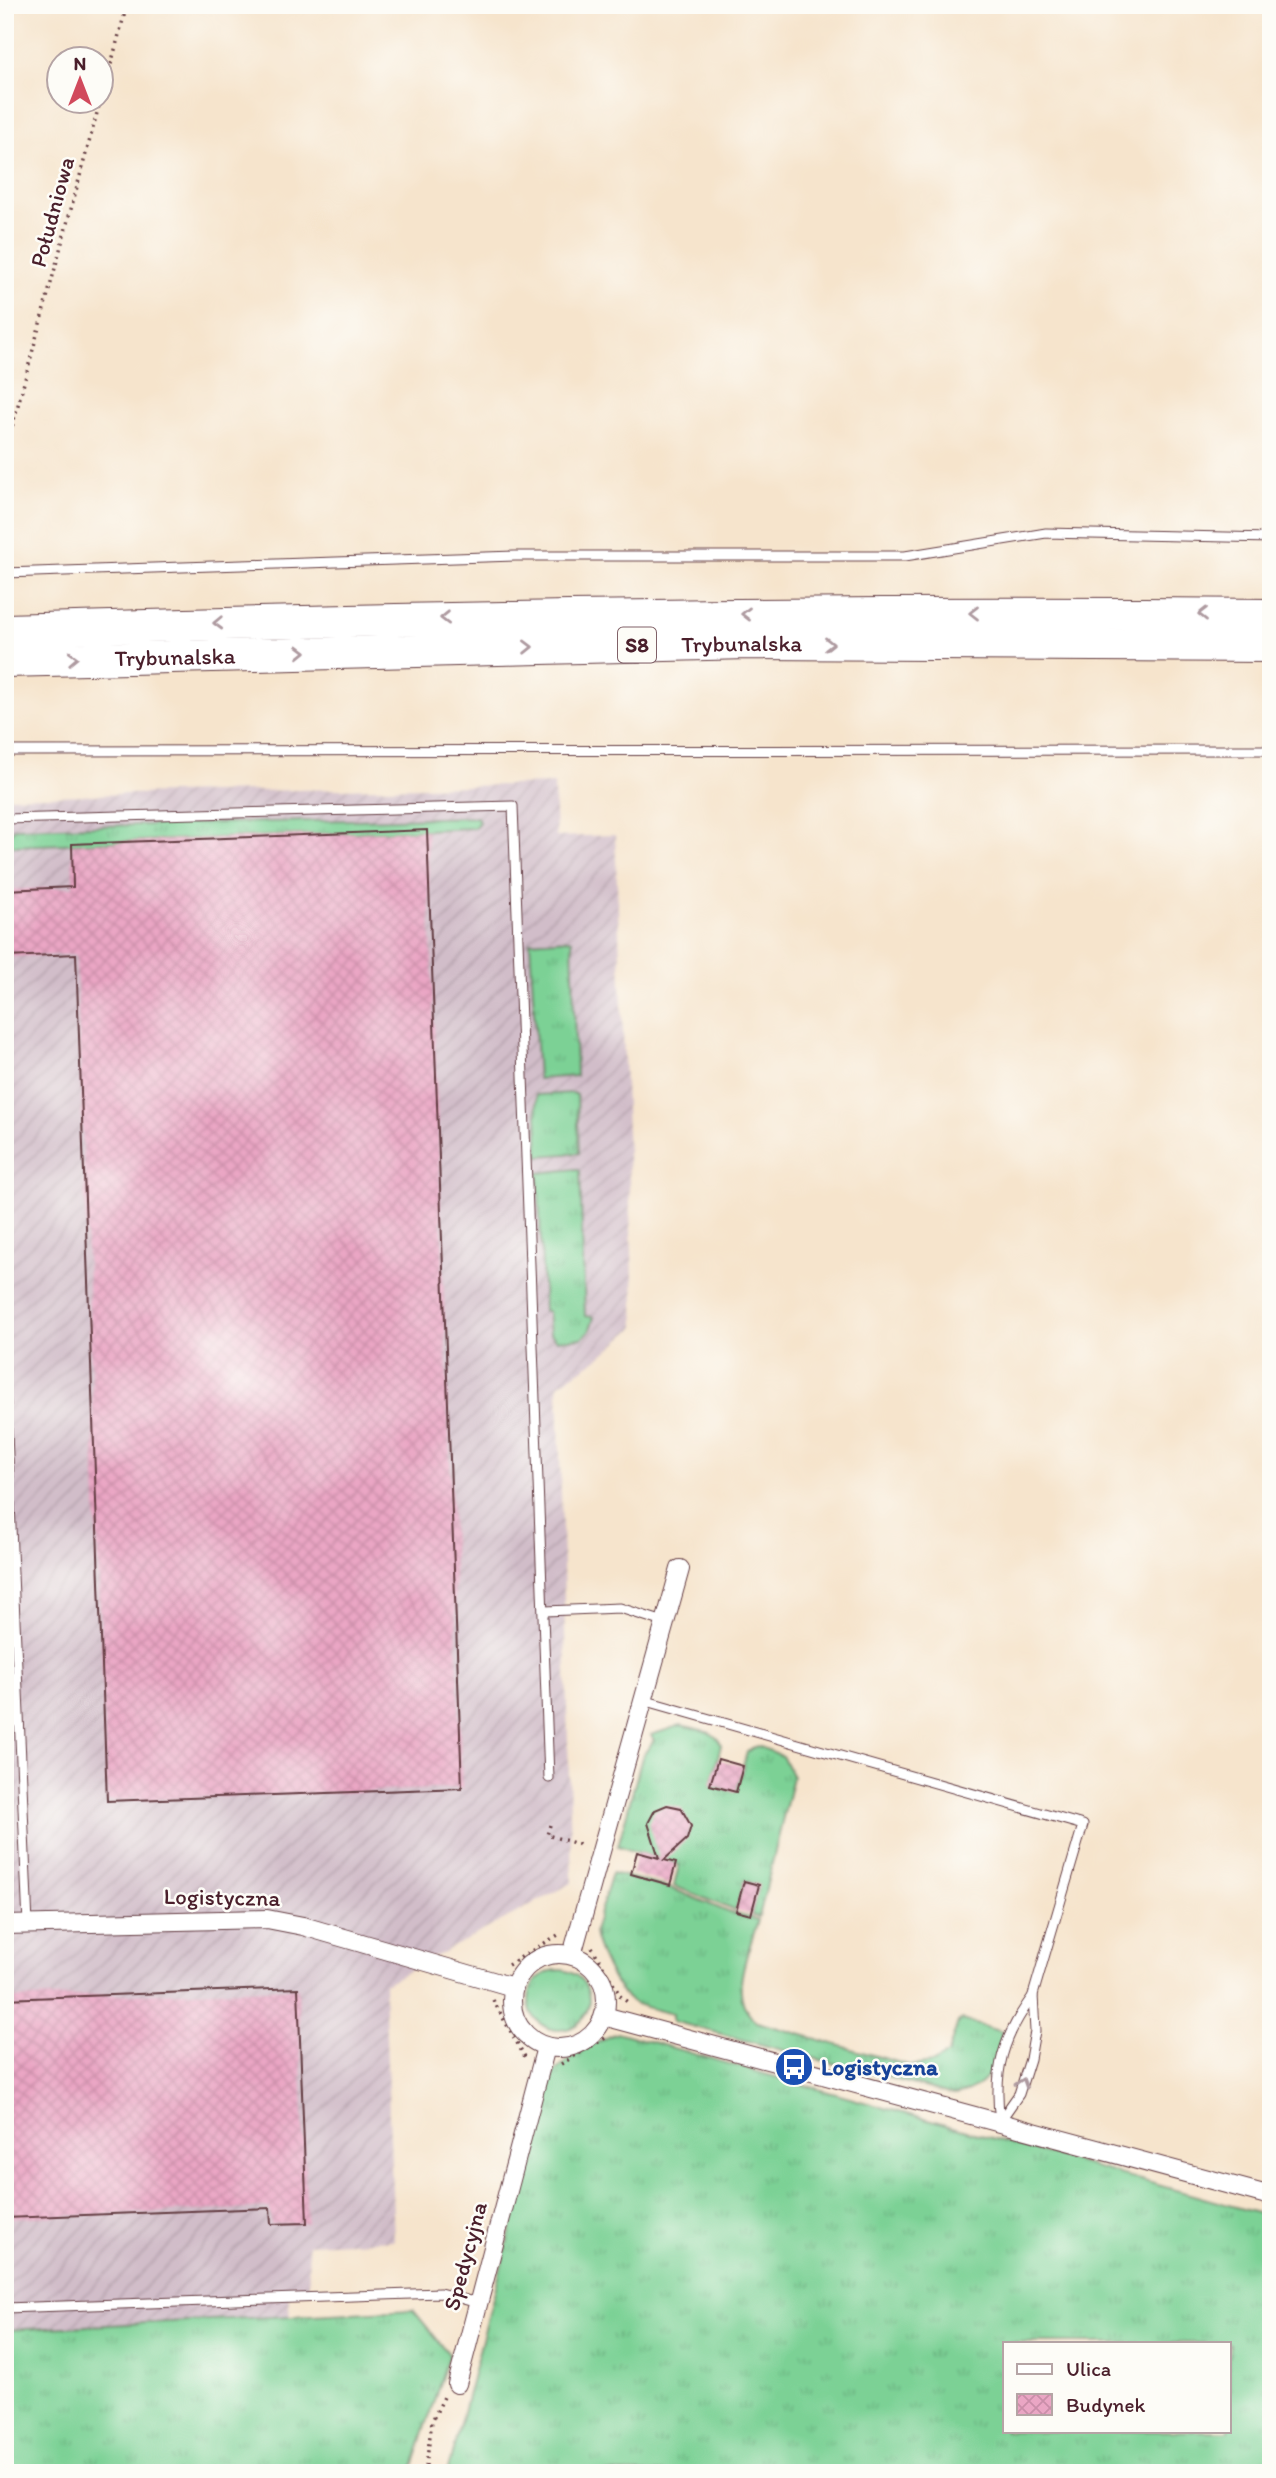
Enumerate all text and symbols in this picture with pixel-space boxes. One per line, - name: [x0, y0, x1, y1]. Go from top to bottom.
- north arrow: [46, 46, 116, 116]
- text: N: [74, 52, 86, 75]
- street label: Południowa: [24, 154, 80, 270]
- one-way arrow: [968, 605, 978, 621]
- one-way arrow: [740, 606, 751, 621]
- one-way arrow: [1197, 606, 1207, 622]
- one-way arrow: [440, 610, 450, 626]
- one-way arrow: [212, 616, 223, 631]
- road number: S8: [618, 628, 656, 662]
- street label: Trybunalska: [681, 629, 802, 659]
- one-way arrow: [825, 636, 835, 652]
- one-way arrow: [523, 640, 534, 655]
- street label: Trybunalska: [114, 641, 236, 672]
- one-way arrow: [296, 644, 307, 660]
- one-way arrow: [69, 650, 79, 666]
- street label: Logistyczna: [163, 1882, 281, 1912]
- bus stop icon: Logistyczna: [773, 2046, 815, 2088]
- place label: Logistyczna: [821, 2053, 939, 2081]
- one-way arrow: [1014, 2077, 1028, 2090]
- street label: Spedycyjna: [437, 2199, 493, 2313]
- legend: [1003, 2342, 1230, 2432]
- text: Ulica: [1066, 2356, 1111, 2381]
- text: Budynek: [1066, 2392, 1146, 2417]

